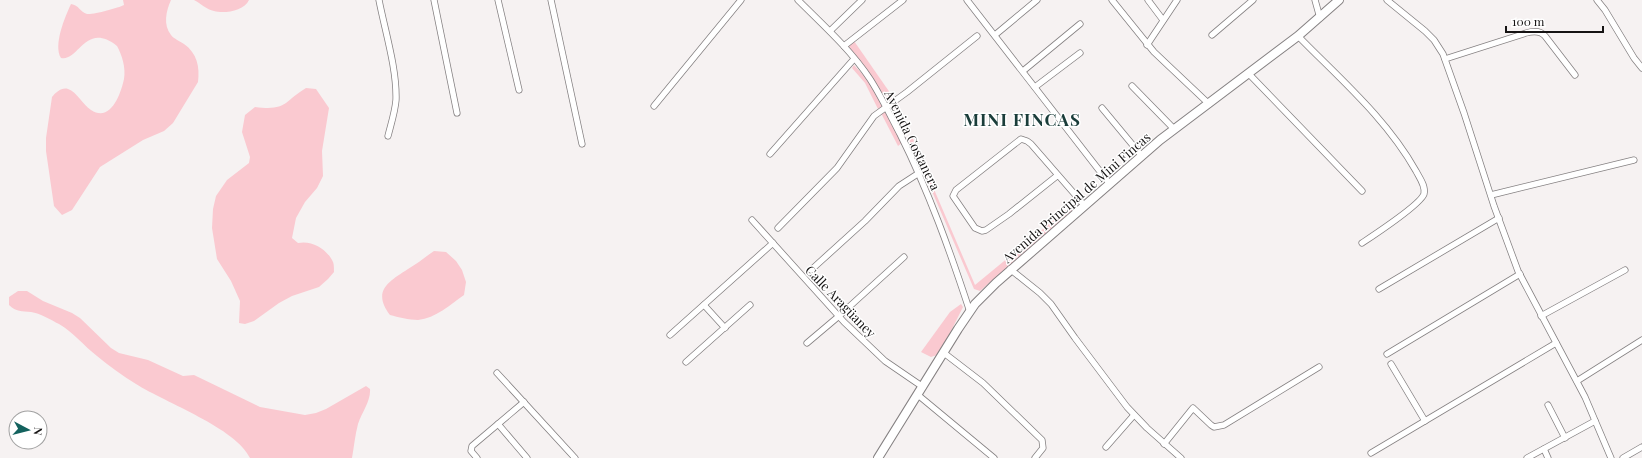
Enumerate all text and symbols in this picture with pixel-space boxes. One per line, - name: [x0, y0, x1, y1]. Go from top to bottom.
- scale bar: [1506, 8, 1603, 34]
- text: 100 m: [1512, 13, 1545, 29]
- street label: Avenida Costanera: [881, 86, 945, 193]
- district label: MINI FINCAS: [963, 108, 1081, 130]
- street label: Avenida Principal de Mini Fincas: [998, 128, 1154, 267]
- street label: Calle Aragüaney: [802, 261, 880, 341]
- north arrow: [8, 410, 48, 450]
- text: N: [30, 426, 46, 436]

